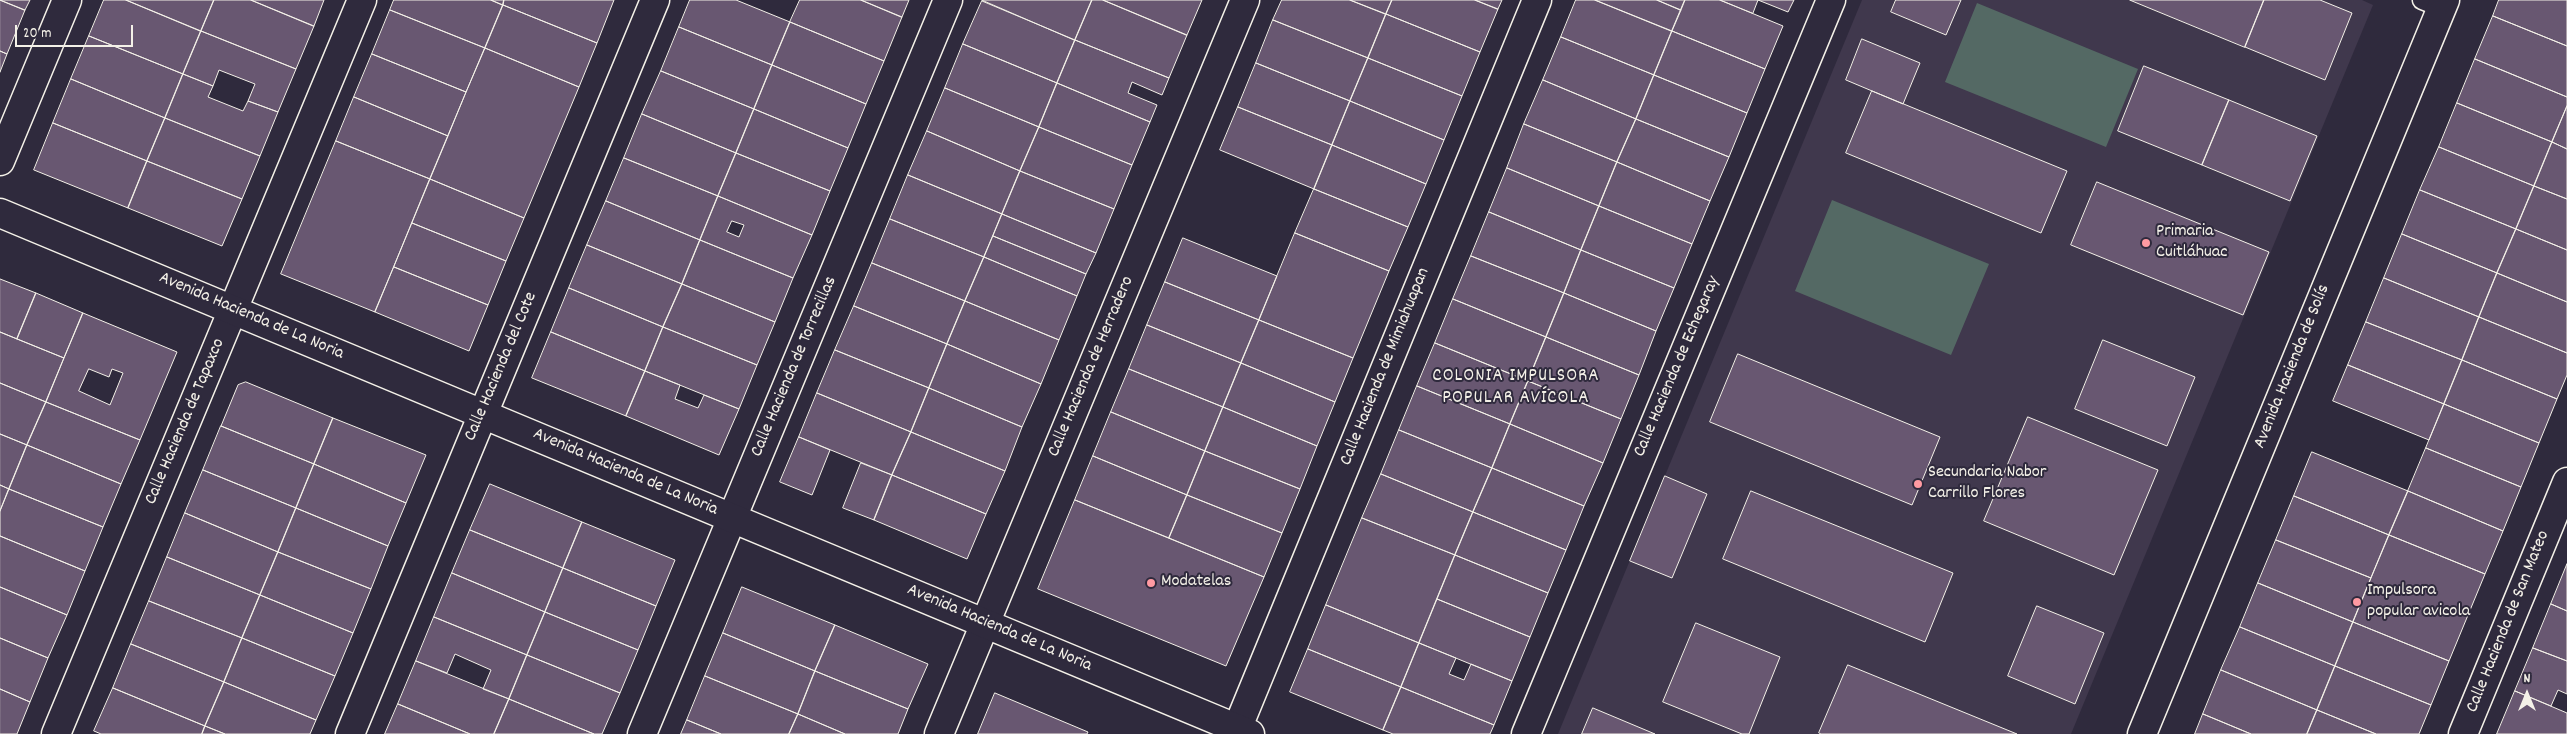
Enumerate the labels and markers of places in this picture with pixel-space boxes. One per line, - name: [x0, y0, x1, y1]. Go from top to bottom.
- place label: Primaria Cuitláhuac: [2156, 222, 2228, 264]
- marker: Primaria Cuitláhuac: [2140, 237, 2152, 249]
- place label: Secundaria Nabor Carrillo Flores: [1928, 463, 2046, 506]
- marker: Secundaria Nabor Carrillo Flores: [1912, 478, 1924, 490]
- place label: Modatelas: [1161, 572, 1231, 594]
- marker: Modatelas: [1145, 577, 1157, 589]
- place label: Impulsora popular avicola: [2367, 581, 2470, 624]
- marker: Impulsora popular avicola: [2351, 596, 2363, 608]

